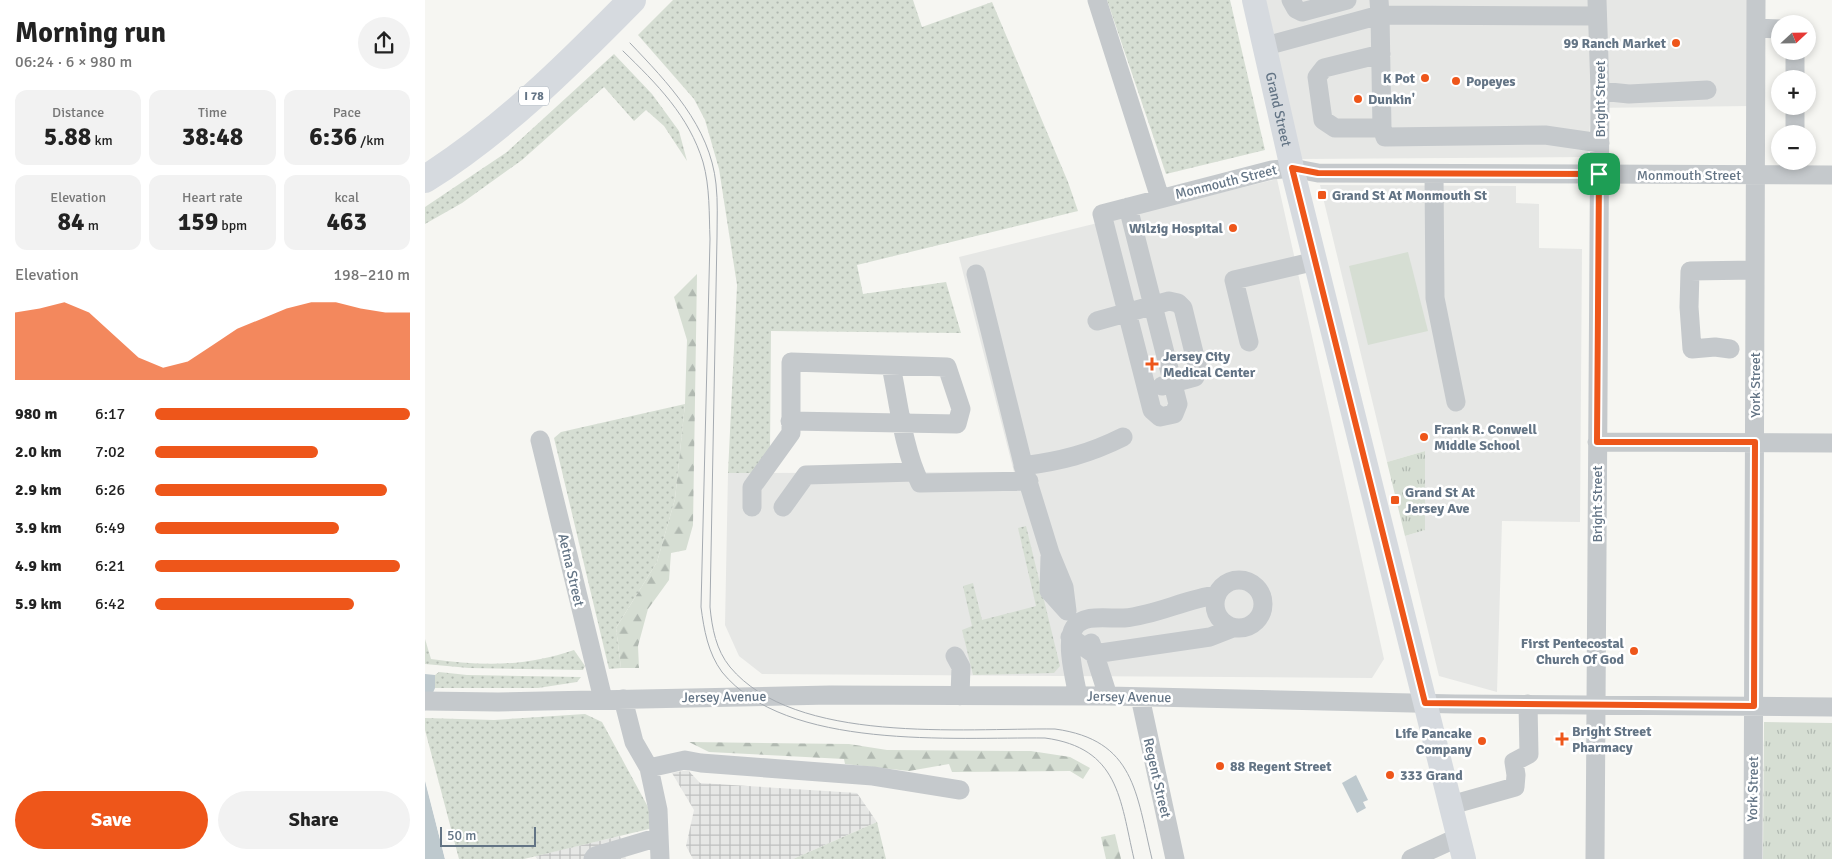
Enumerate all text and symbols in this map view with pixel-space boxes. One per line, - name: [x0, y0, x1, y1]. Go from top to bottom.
- north arrow: [1771, 15, 1816, 60]
- map controls: [1771, 15, 1816, 170]
- text: Morning run: [15, 16, 166, 50]
- button: share: [358, 17, 410, 69]
- place label: 99 Ranch Market: [1563, 35, 1667, 52]
- marker: 99 Ranch Market: [1670, 37, 1682, 49]
- text: 06:24 · 6 × 980 m: [15, 52, 132, 72]
- street label: Bright Street: [1592, 60, 1609, 137]
- street label: Grand Street: [1262, 70, 1295, 148]
- place label: K Pot: [1383, 70, 1416, 87]
- button: +: [1771, 70, 1816, 115]
- marker: K Pot: [1419, 72, 1431, 84]
- place label: Popeyes: [1466, 73, 1516, 90]
- marker: Popeyes: [1450, 75, 1462, 87]
- road number: I 78: [519, 86, 549, 105]
- place label: Dunkin': [1368, 91, 1415, 108]
- marker: Dunkin': [1352, 93, 1364, 105]
- text: Distance: [52, 104, 104, 121]
- text: Time: [198, 104, 227, 121]
- text: Pace: [333, 104, 361, 121]
- text: 5.88: [44, 121, 91, 152]
- text: 38:48: [182, 121, 243, 152]
- text: 6:36: [309, 121, 357, 152]
- button: −: [1771, 125, 1816, 170]
- text: km: [91, 132, 113, 149]
- text: /km: [357, 132, 384, 149]
- pin: [1578, 153, 1620, 195]
- icon: arrive: [1585, 160, 1613, 188]
- street label: Monmouth Street: [1173, 161, 1279, 203]
- street label: Monmouth Street: [1637, 167, 1741, 184]
- place label: Grand St At Monmouth St: [1332, 187, 1488, 204]
- text: Elevation: [50, 189, 106, 206]
- text: Heart rate: [182, 189, 243, 206]
- text: kcal: [335, 189, 359, 206]
- marker: Grand St At Monmouth St: [1316, 189, 1328, 201]
- text: 84: [58, 206, 85, 237]
- text: 159: [178, 206, 218, 237]
- text: 463: [327, 206, 367, 237]
- text: m: [85, 217, 99, 234]
- text: bpm: [218, 217, 247, 234]
- place label: Wilzig Hospital: [1129, 220, 1224, 237]
- marker: Wilzig Hospital: [1227, 222, 1239, 234]
- text: Elevation: [15, 265, 79, 285]
- text: 198–210 m: [333, 265, 410, 285]
- place label: Jersey City Medical Center: [1163, 348, 1256, 381]
- street label: York Street: [1747, 352, 1764, 418]
- marker: Jersey City Medical Center: [1145, 357, 1159, 371]
- text: 980 m: [15, 404, 57, 424]
- text: 6:17: [95, 404, 125, 424]
- place label: Frank R. Conwell Middle School: [1434, 421, 1538, 454]
- marker: Frank R. Conwell Middle School: [1418, 431, 1430, 443]
- text: 2.0 km: [15, 442, 62, 462]
- text: 7:02: [95, 442, 125, 462]
- street label: Bright Street: [1589, 465, 1606, 542]
- text: 2.9 km: [15, 480, 62, 500]
- text: 6:26: [95, 480, 125, 500]
- place label: Grand St At Jersey Ave: [1405, 484, 1476, 517]
- marker: Grand St At Jersey Ave: [1389, 494, 1401, 506]
- text: 3.9 km: [15, 518, 62, 538]
- text: 6:49: [95, 518, 125, 538]
- street label: Aetna Street: [554, 532, 588, 608]
- text: 4.9 km: [15, 556, 62, 576]
- text: 6:21: [95, 556, 125, 576]
- text: 5.9 km: [15, 594, 62, 614]
- text: 6:42: [95, 594, 125, 614]
- place label: First Pentecostal Church Of God: [1521, 635, 1625, 668]
- marker: First Pentecostal Church Of God: [1628, 645, 1640, 657]
- street label: Jersey Avenue: [681, 688, 767, 706]
- street label: Jersey Avenue: [1086, 688, 1172, 706]
- place label: Bright Street Pharmacy: [1572, 723, 1652, 756]
- place label: Life Pancake Company: [1395, 725, 1472, 758]
- marker: Bright Street Pharmacy: [1556, 733, 1568, 745]
- marker: Life Pancake Company: [1476, 735, 1488, 747]
- street label: Regent Street: [1140, 736, 1174, 820]
- street label: York Street: [1744, 756, 1762, 822]
- place label: 88 Regent Street: [1230, 758, 1332, 775]
- marker: 88 Regent Street: [1214, 760, 1226, 772]
- place label: 333 Grand: [1400, 767, 1463, 784]
- marker: 333 Grand: [1384, 769, 1396, 781]
- button: Save: [15, 791, 208, 849]
- button: Share: [218, 791, 410, 849]
- scale bar: [440, 824, 536, 847]
- text: 50 m: [447, 827, 476, 844]

